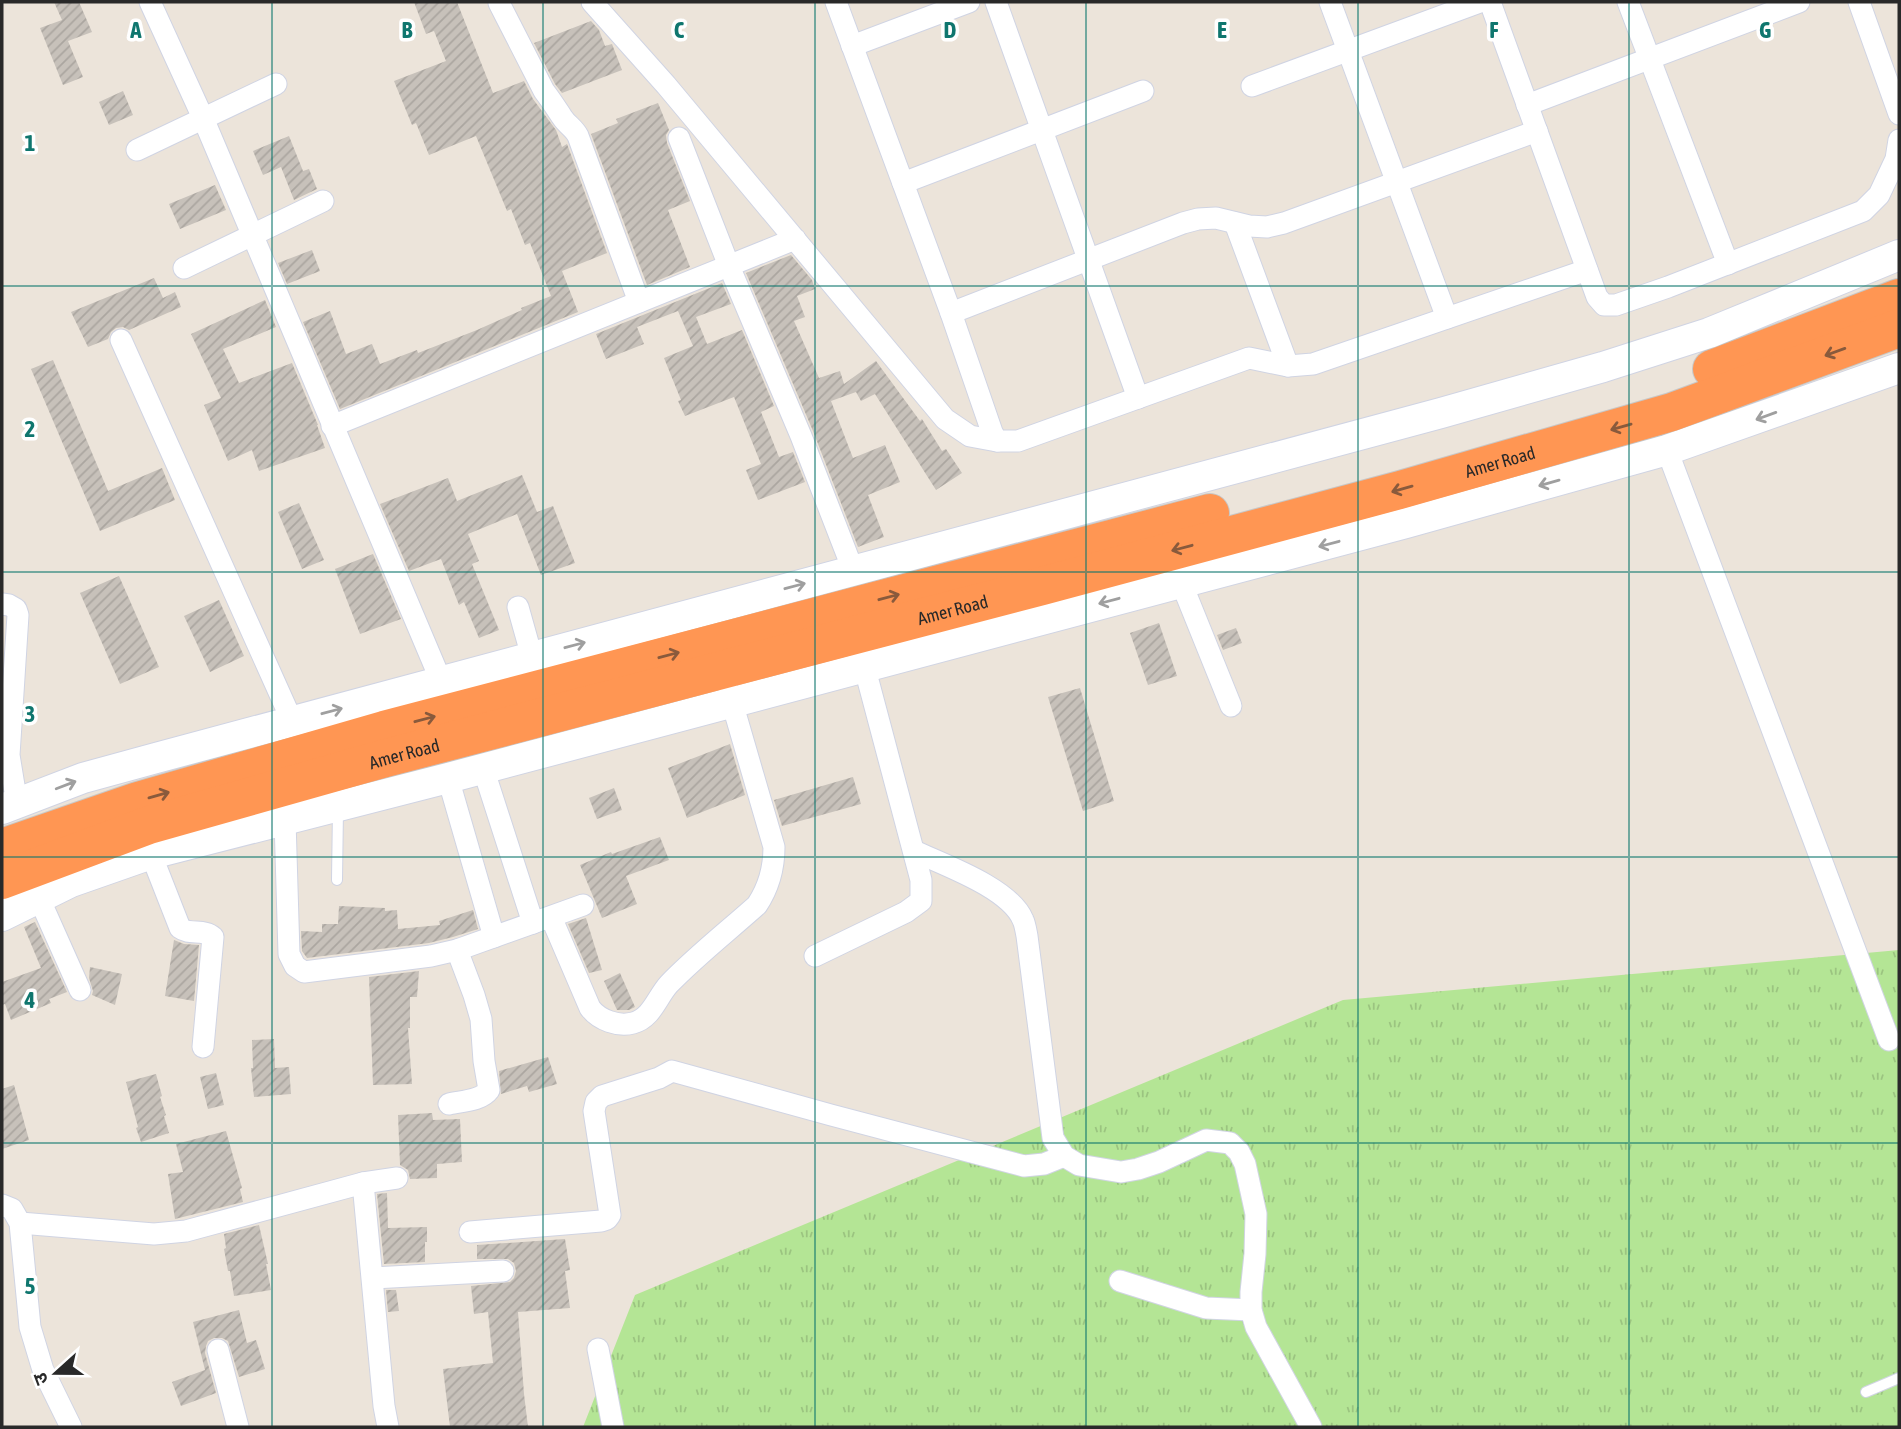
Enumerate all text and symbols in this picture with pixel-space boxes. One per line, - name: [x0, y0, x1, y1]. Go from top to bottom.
- text: A: [129, 17, 142, 43]
- text: B: [402, 17, 413, 43]
- text: C: [674, 17, 685, 43]
- text: D: [944, 17, 957, 43]
- text: E: [1217, 17, 1227, 43]
- text: F: [1489, 17, 1499, 43]
- text: G: [1759, 17, 1771, 43]
- text: 1: [25, 130, 36, 156]
- one-way arrow: [1825, 346, 1847, 359]
- one-way arrow: [1755, 411, 1777, 423]
- text: 2: [25, 416, 35, 442]
- one-way arrow: [1610, 421, 1632, 434]
- street label: Amer Road: [1462, 441, 1537, 481]
- one-way arrow: [1538, 477, 1560, 490]
- one-way arrow: [1391, 484, 1413, 497]
- one-way arrow: [1318, 538, 1340, 551]
- one-way arrow: [1171, 543, 1193, 556]
- one-way arrow: [783, 579, 806, 592]
- one-way arrow: [877, 590, 900, 603]
- street label: Amer Road: [915, 590, 990, 629]
- one-way arrow: [1098, 596, 1120, 609]
- one-way arrow: [563, 638, 586, 651]
- one-way arrow: [657, 648, 680, 661]
- text: 3: [25, 701, 35, 727]
- one-way arrow: [321, 703, 343, 716]
- one-way arrow: [413, 712, 436, 725]
- street label: Amer Road: [366, 734, 442, 773]
- one-way arrow: [54, 778, 76, 791]
- one-way arrow: [148, 787, 170, 800]
- text: 4: [24, 987, 36, 1013]
- text: 5: [25, 1273, 36, 1299]
- north arrow: [21, 1338, 91, 1408]
- text: उ: [28, 1369, 52, 1388]

